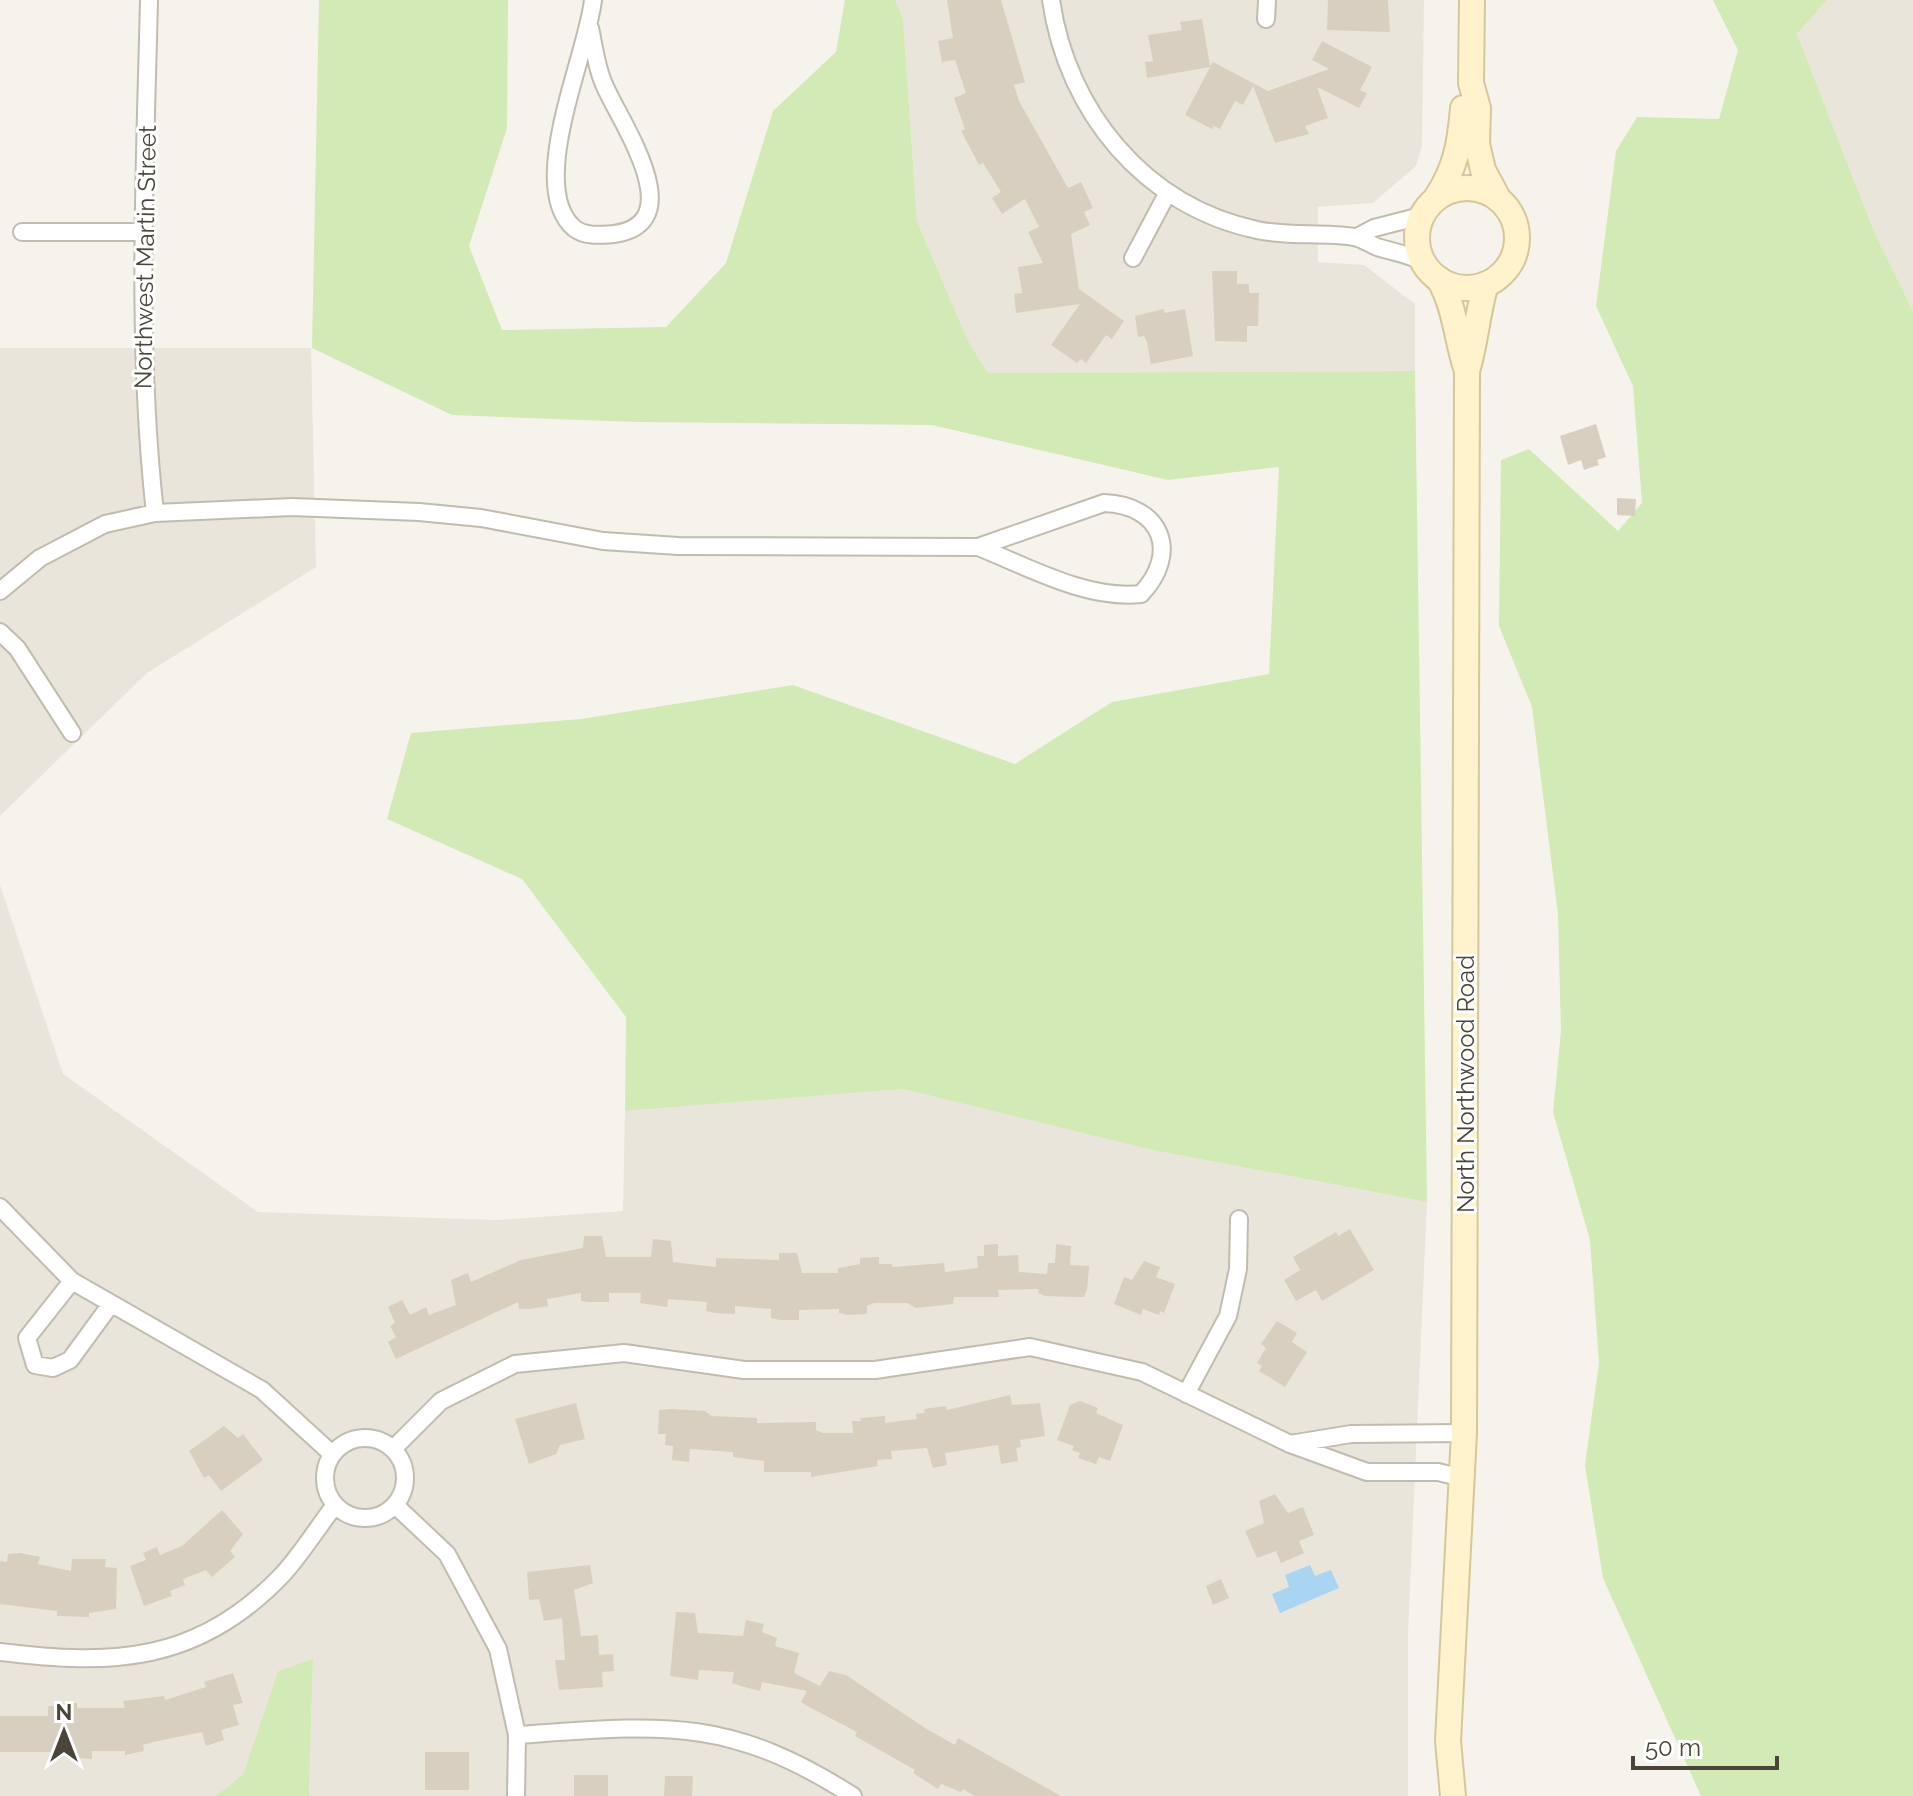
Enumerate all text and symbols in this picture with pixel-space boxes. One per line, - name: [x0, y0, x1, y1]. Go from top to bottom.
- street label: Northwest Martin Street: [128, 125, 162, 389]
- street label: North Northwood Road: [1451, 955, 1480, 1213]
- north arrow: [24, 1692, 104, 1772]
- text: N: [56, 1699, 72, 1725]
- scale bar: [1633, 1720, 1777, 1770]
- text: 50 m: [1645, 1733, 1701, 1762]

